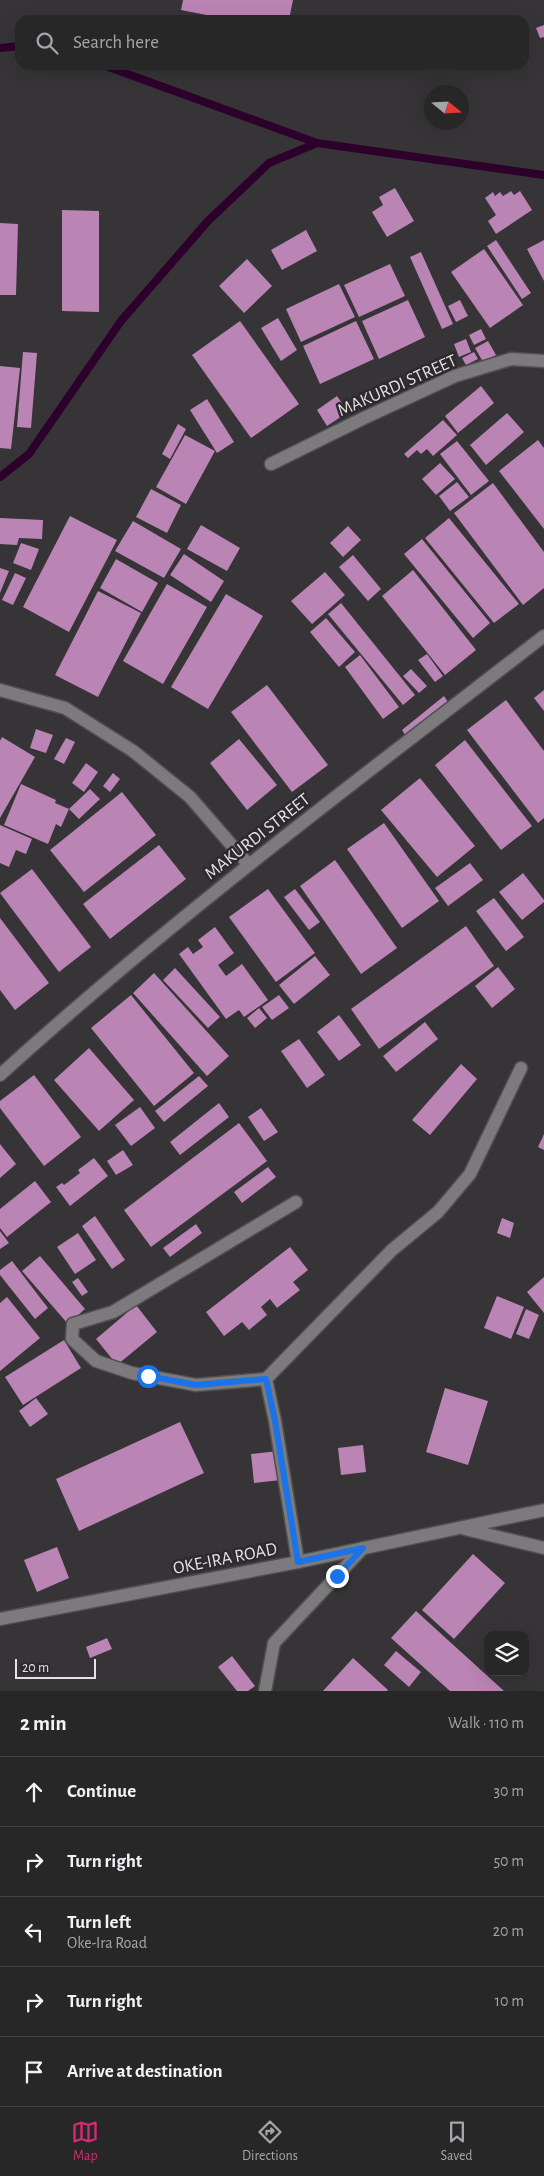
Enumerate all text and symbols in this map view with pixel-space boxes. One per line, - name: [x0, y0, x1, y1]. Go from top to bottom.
- search box: [15, 15, 529, 70]
- icon: search: [33, 29, 61, 57]
- text: Search here: [73, 33, 159, 52]
- north arrow: [424, 85, 469, 130]
- street label: MAKURDI STREET: [335, 352, 460, 420]
- street label: MAKURDI STREET: [202, 790, 314, 883]
- route start: [137, 1365, 160, 1388]
- street label: OKE-IRA ROAD: [172, 1540, 279, 1578]
- route end: [326, 1565, 349, 1588]
- map controls: [484, 1631, 529, 1676]
- button: layers: [484, 1631, 529, 1676]
- scale bar: [15, 1656, 96, 1679]
- text: 20 m: [22, 1661, 49, 1675]
- text: 2 min: [20, 1713, 67, 1734]
- text: Walk · 110 m: [448, 1715, 524, 1731]
- icon: ahead: [20, 1778, 48, 1806]
- text: Continue: [67, 1782, 136, 1801]
- text: 30 m: [494, 1783, 524, 1799]
- icon: right: [20, 1848, 48, 1876]
- text: Turn right: [67, 1852, 142, 1871]
- text: 50 m: [493, 1853, 524, 1869]
- text: Turn left: [67, 1913, 131, 1932]
- icon: left: [20, 1918, 48, 1946]
- text: 20 m: [493, 1923, 524, 1939]
- text: Oke-Ira Road: [67, 1935, 147, 1951]
- icon: right: [20, 1988, 48, 2016]
- text: Turn right: [67, 1992, 142, 2011]
- text: 10 m: [495, 1993, 524, 2009]
- icon: arrive: [20, 2058, 48, 2086]
- text: Arrive at destination: [67, 2062, 223, 2081]
- tab: Map: [71, 2118, 99, 2165]
- tab: Directions: [242, 2118, 298, 2165]
- tab: Saved: [441, 2118, 473, 2165]

